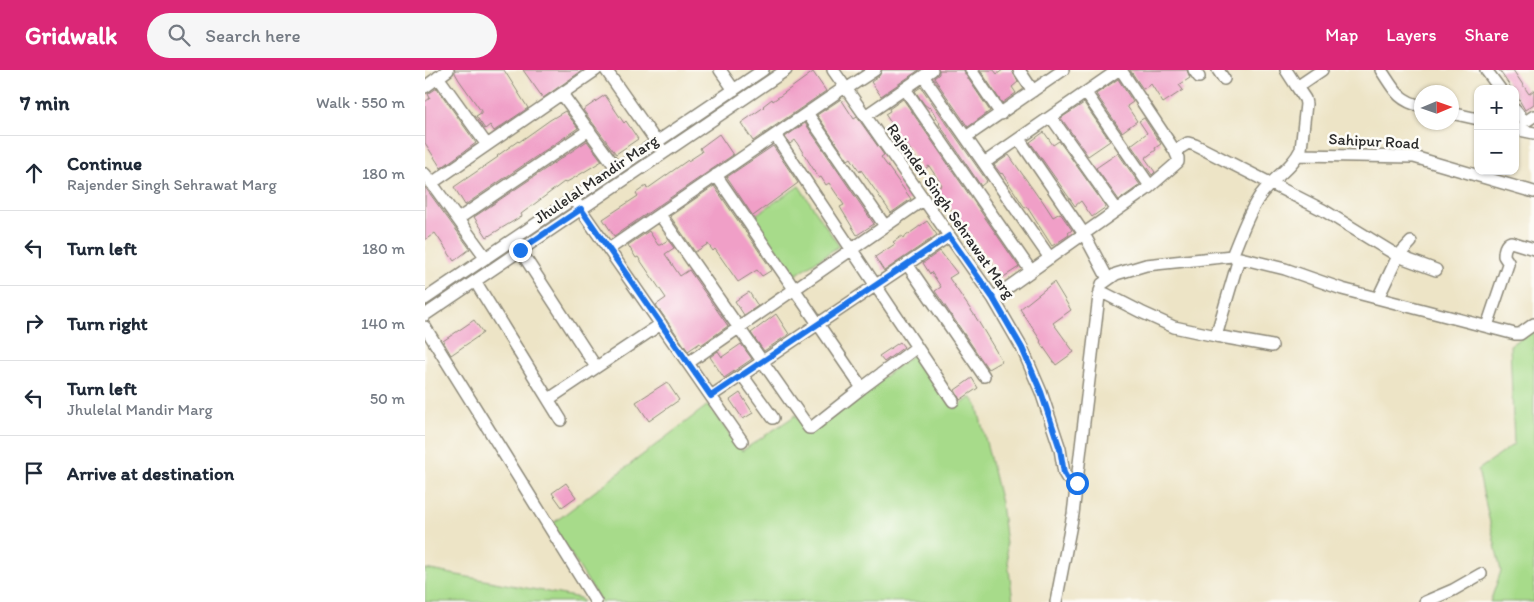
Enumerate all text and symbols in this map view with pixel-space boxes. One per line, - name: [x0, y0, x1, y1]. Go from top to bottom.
- search box: [147, 13, 497, 58]
- text: Gridwalk: [25, 21, 117, 50]
- icon: search: [165, 21, 193, 49]
- text: Search here: [205, 24, 301, 47]
- text: Map: [1325, 24, 1358, 46]
- text: Layers: [1386, 24, 1436, 46]
- text: Share: [1464, 24, 1509, 46]
- north arrow: [1414, 85, 1459, 130]
- map controls: [1474, 85, 1519, 175]
- button: +: [1474, 85, 1519, 130]
- text: 7 min: [20, 90, 69, 115]
- text: Walk · 550 m: [316, 93, 405, 112]
- street label: Rajender Singh Sehrawat Marg: [883, 120, 1019, 303]
- street label: Sahipur Road: [1328, 129, 1420, 153]
- street label: Jhulelal Mandir Marg: [530, 130, 662, 228]
- button: −: [1474, 130, 1519, 175]
- text: Continue: [67, 152, 142, 175]
- icon: ahead: [20, 159, 48, 187]
- text: 180 m: [362, 164, 405, 183]
- text: Rajender Singh Sehrawat Marg: [67, 175, 277, 194]
- icon: left: [20, 234, 48, 262]
- text: Turn left: [67, 237, 137, 260]
- text: 180 m: [362, 239, 405, 258]
- route end: [509, 239, 532, 262]
- icon: right: [20, 309, 48, 337]
- text: Turn right: [67, 312, 148, 335]
- text: 140 m: [361, 314, 405, 333]
- text: Turn left: [67, 377, 137, 400]
- icon: left: [20, 384, 48, 412]
- text: 50 m: [370, 389, 405, 408]
- text: Jhulelal Mandir Marg: [67, 400, 213, 419]
- icon: arrive: [20, 459, 48, 487]
- text: Arrive at destination: [67, 462, 234, 485]
- route start: [1066, 472, 1089, 495]

